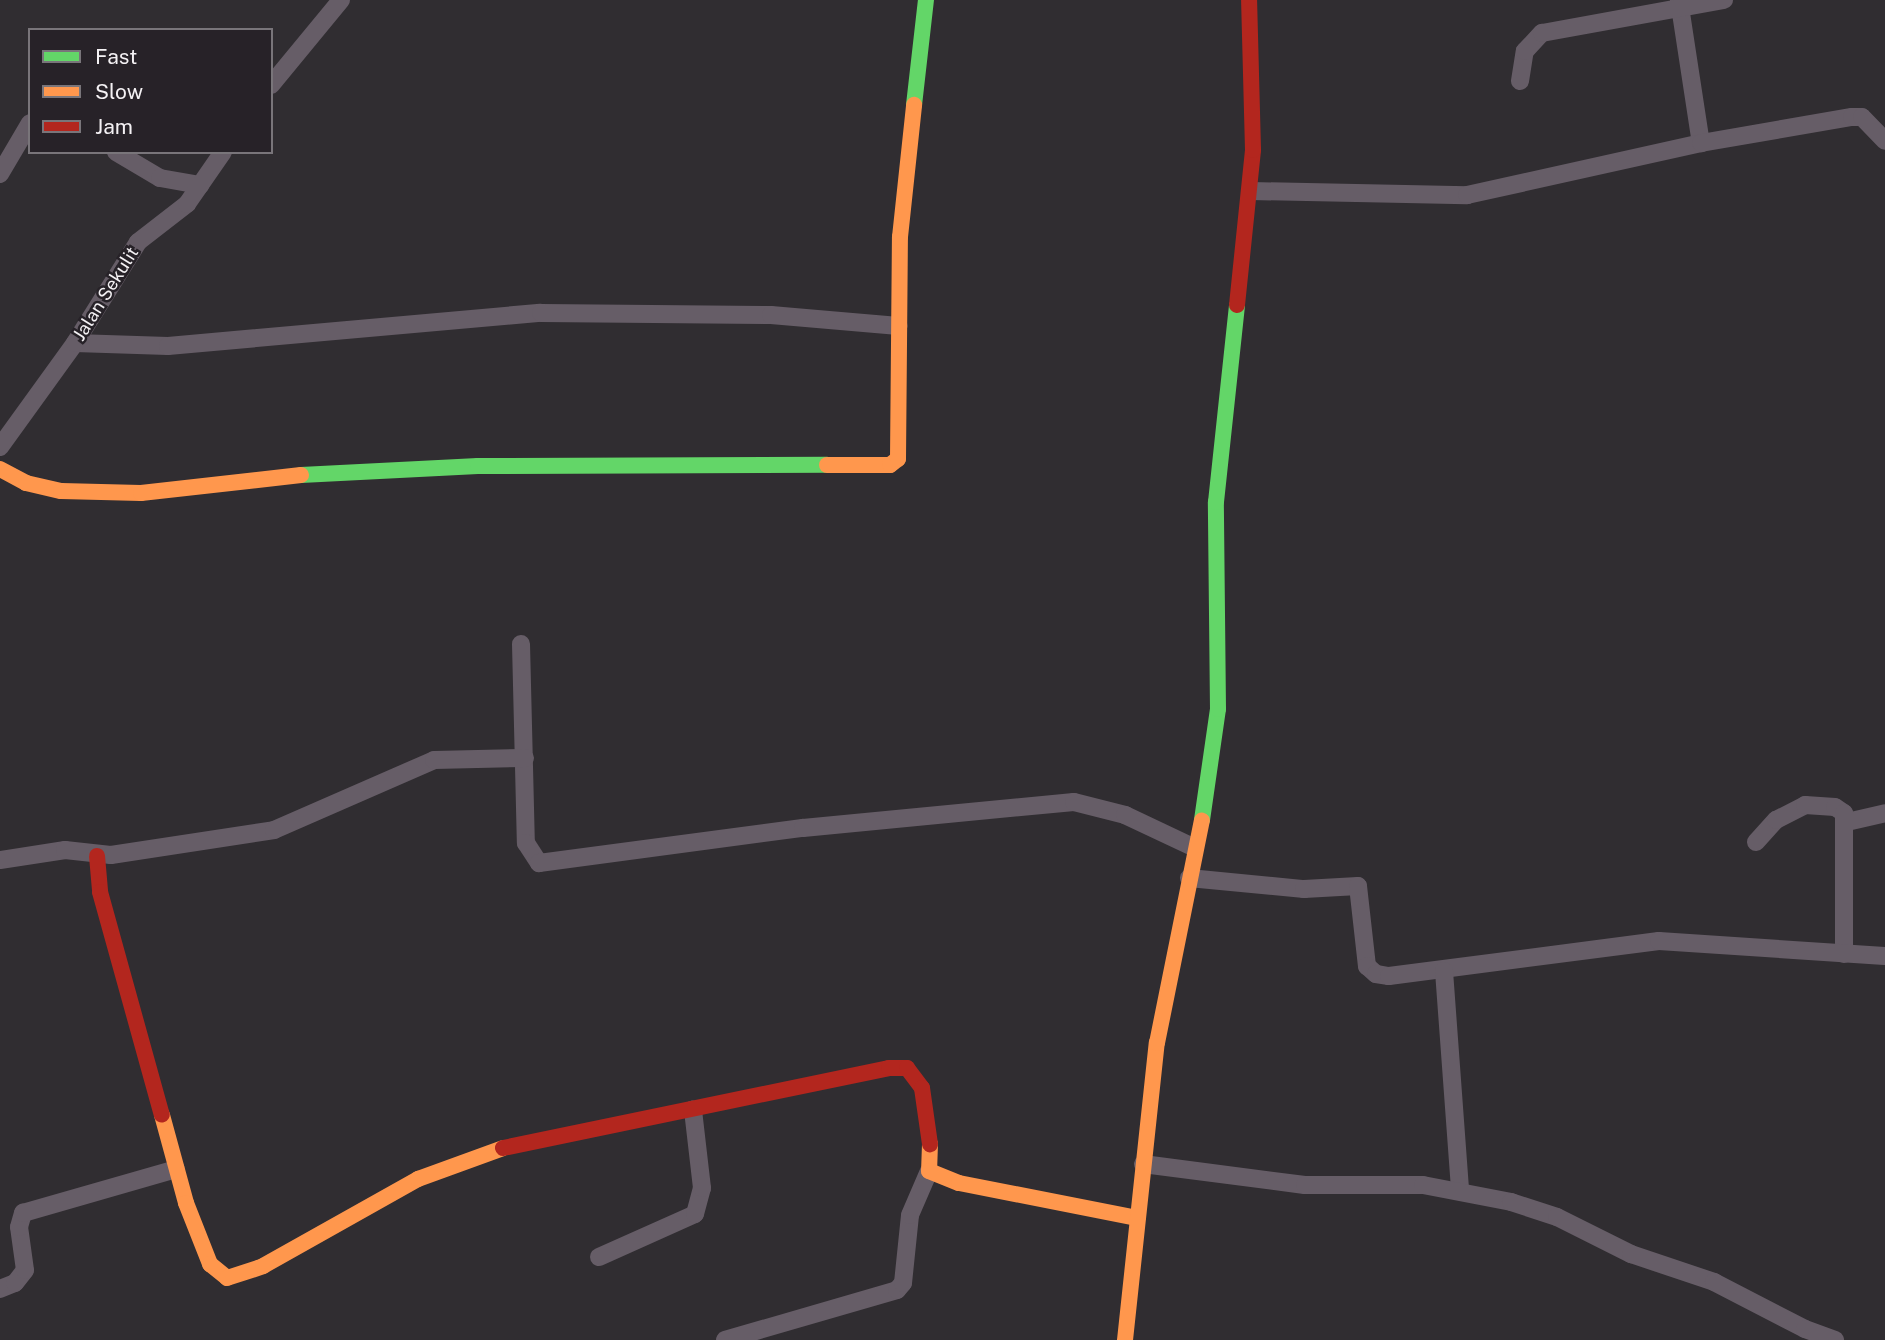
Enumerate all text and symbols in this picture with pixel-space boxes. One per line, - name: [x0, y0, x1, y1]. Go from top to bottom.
- legend: [28, 28, 273, 154]
- text: Fast: [95, 44, 137, 69]
- text: Slow: [95, 79, 143, 104]
- text: Jam: [95, 114, 133, 139]
- street label: Jalan Sekulit: [69, 243, 143, 345]

